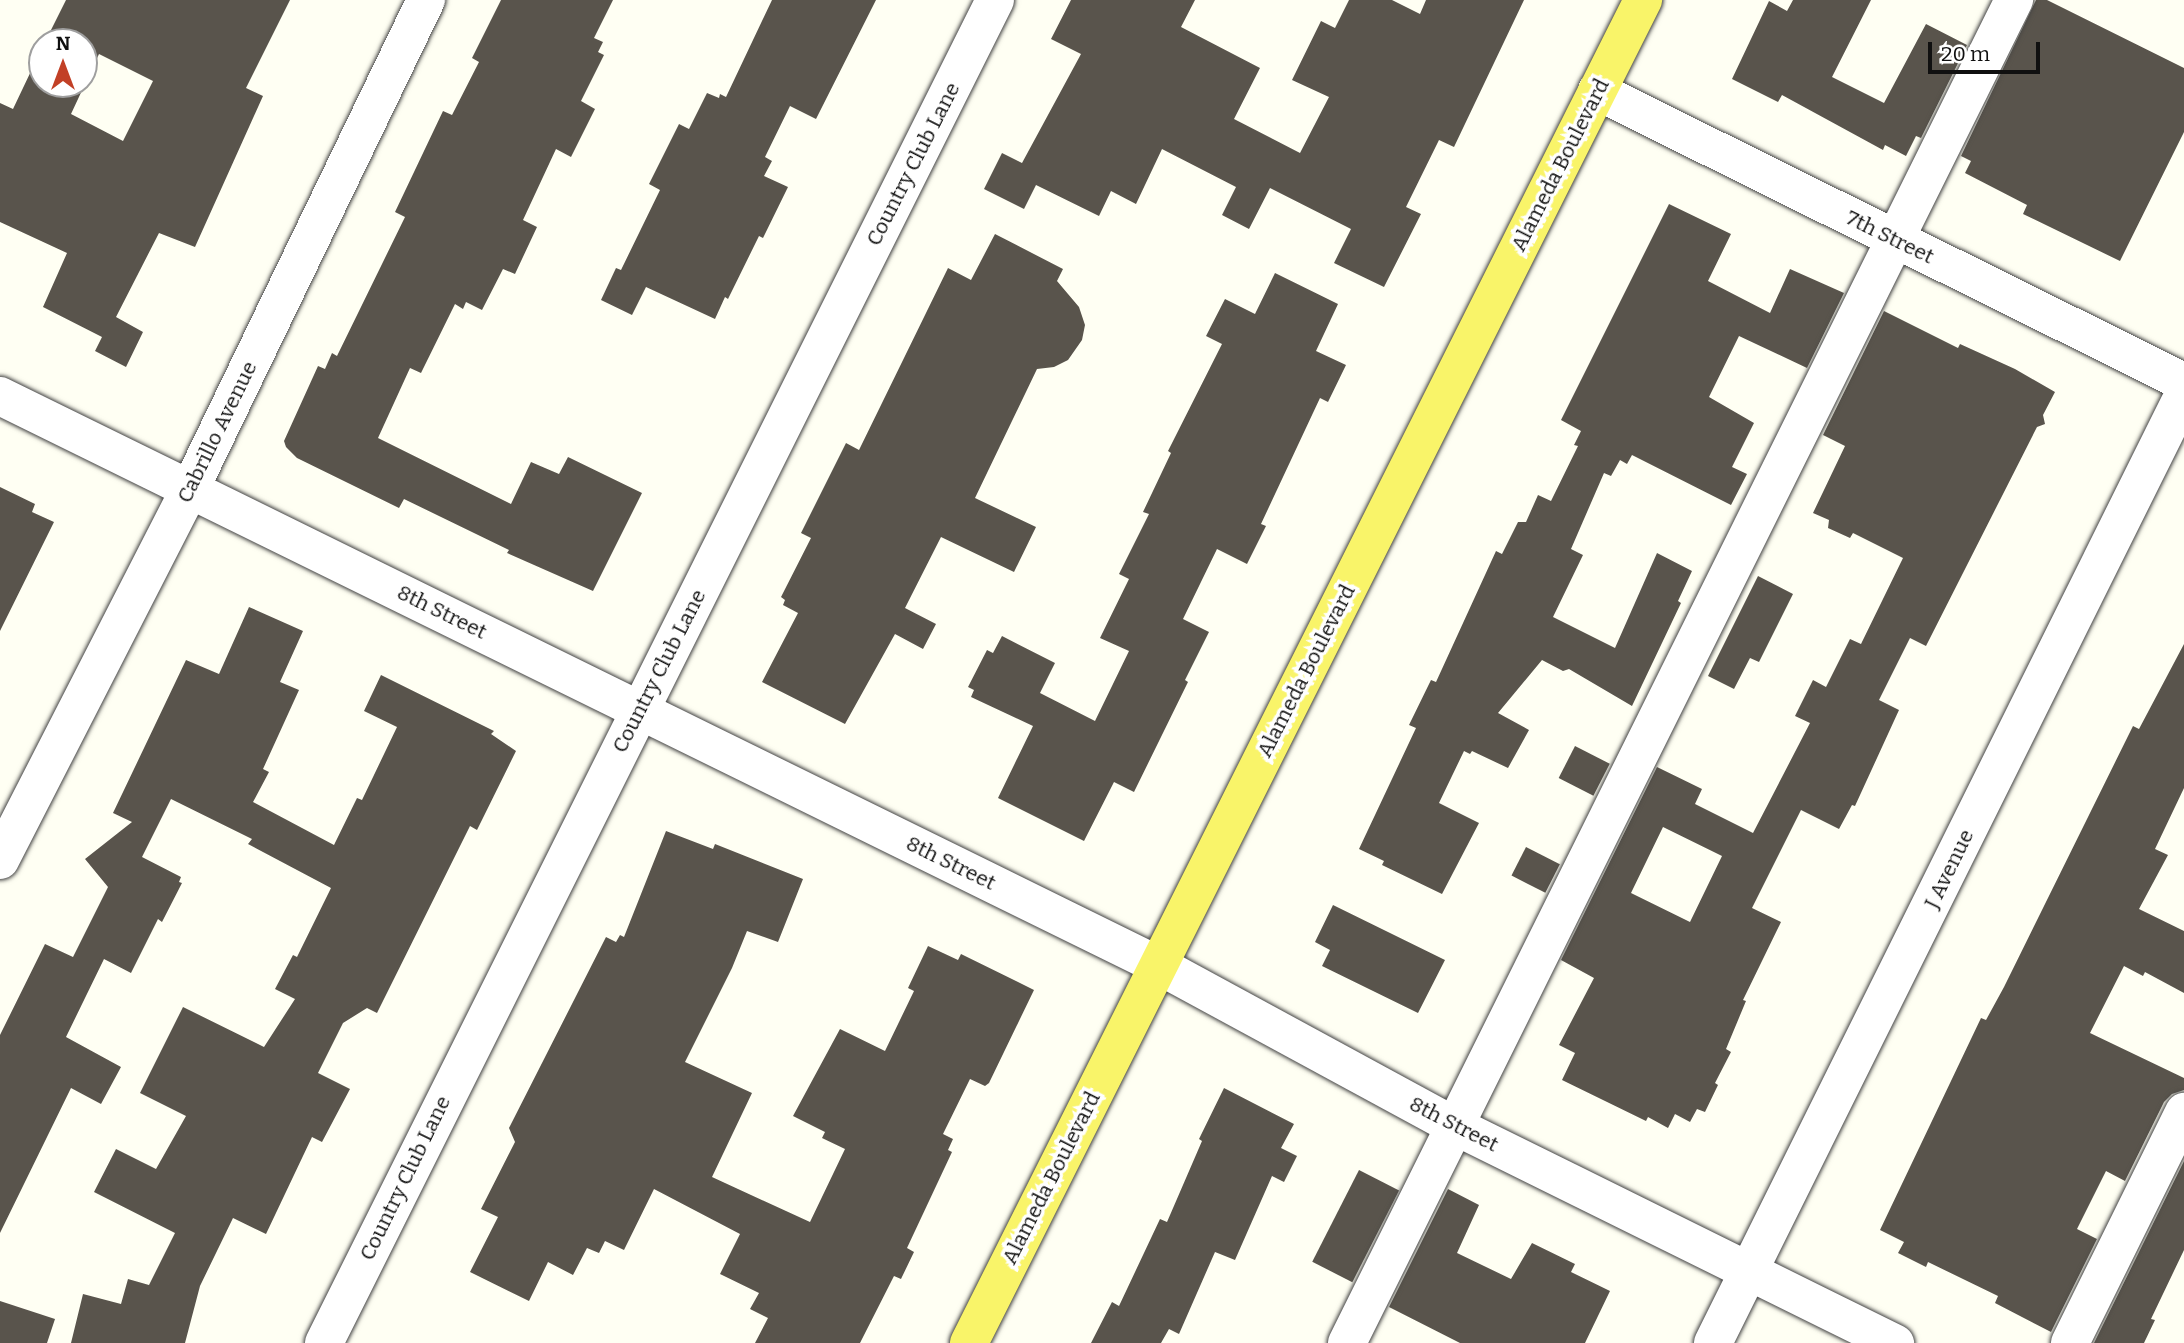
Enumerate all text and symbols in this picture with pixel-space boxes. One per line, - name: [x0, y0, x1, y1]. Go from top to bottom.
- north arrow: [28, 28, 98, 98]
- scale bar: [1932, 28, 2044, 72]
- text: N: [56, 32, 70, 55]
- text: 20 m: [1941, 41, 1990, 67]
- street label: Alameda Boulevard: [1506, 75, 1614, 255]
- street label: Country Club Lane: [861, 78, 965, 250]
- street label: 7th Street: [1842, 205, 1938, 269]
- street label: Cabrillo Avenue: [172, 357, 262, 507]
- street label: 8th Street: [393, 580, 491, 644]
- street label: Alameda Boulevard: [1252, 581, 1360, 761]
- street label: Country Club Lane: [607, 585, 711, 757]
- street label: J Avenue: [1919, 825, 1979, 913]
- street label: 8th Street: [902, 831, 1000, 895]
- street label: Alameda Boulevard: [997, 1088, 1105, 1268]
- street label: 8th Street: [1405, 1091, 1503, 1157]
- street label: Country Club Lane: [354, 1092, 456, 1264]

